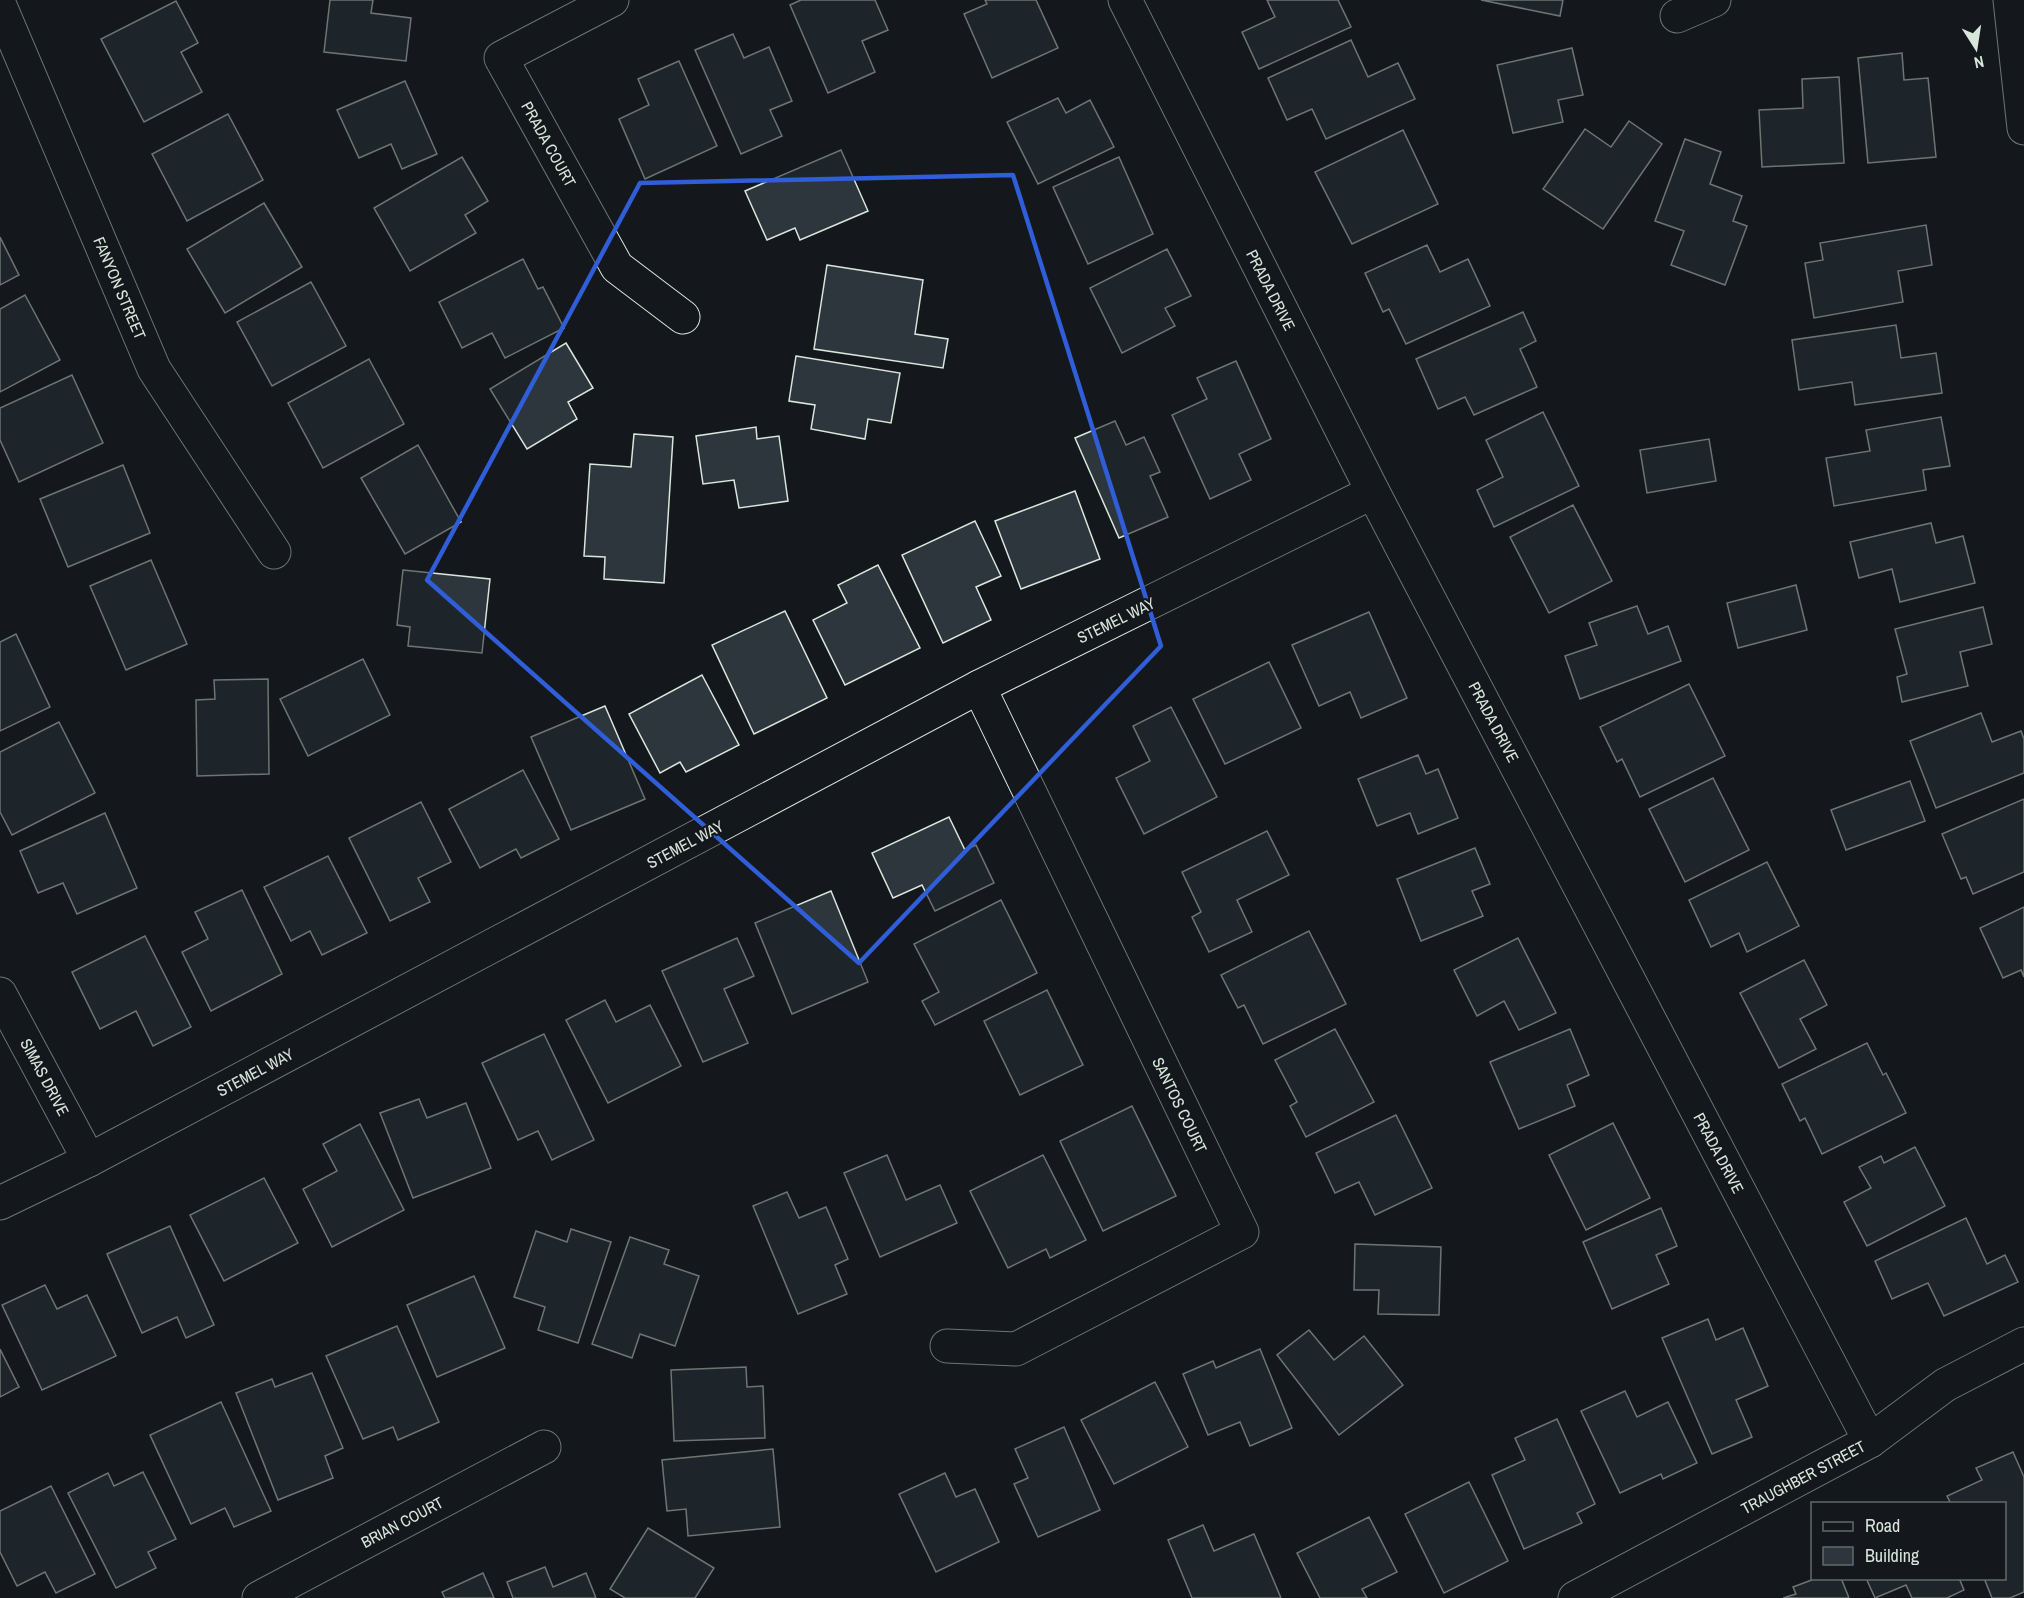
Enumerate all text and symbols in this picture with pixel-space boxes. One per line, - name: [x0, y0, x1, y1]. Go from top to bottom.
- north arrow: [1946, 18, 2006, 78]
- text: N: [1972, 51, 1986, 74]
- street label: PRADA COURT: [516, 97, 582, 191]
- street label: FANYON STREET: [89, 233, 151, 343]
- street label: PRADA DRIVE: [1241, 246, 1301, 334]
- street label: STEMEL WAY: [1073, 592, 1159, 648]
- street label: PRADA DRIVE: [1464, 678, 1524, 766]
- street label: STEMEL WAY: [643, 814, 728, 873]
- street label: SIMAS DRIVE: [15, 1034, 75, 1120]
- street label: STEMEL WAY: [213, 1042, 298, 1101]
- street label: SANTOS COURT: [1147, 1054, 1213, 1156]
- street label: PRADA DRIVE: [1689, 1109, 1749, 1197]
- street label: TRAUGHBER STREET: [1737, 1435, 1869, 1519]
- street label: BRIAN COURT: [357, 1491, 447, 1553]
- legend: [1811, 1502, 2006, 1580]
- text: Road: [1865, 1513, 1900, 1538]
- text: Building: [1865, 1543, 1920, 1568]

